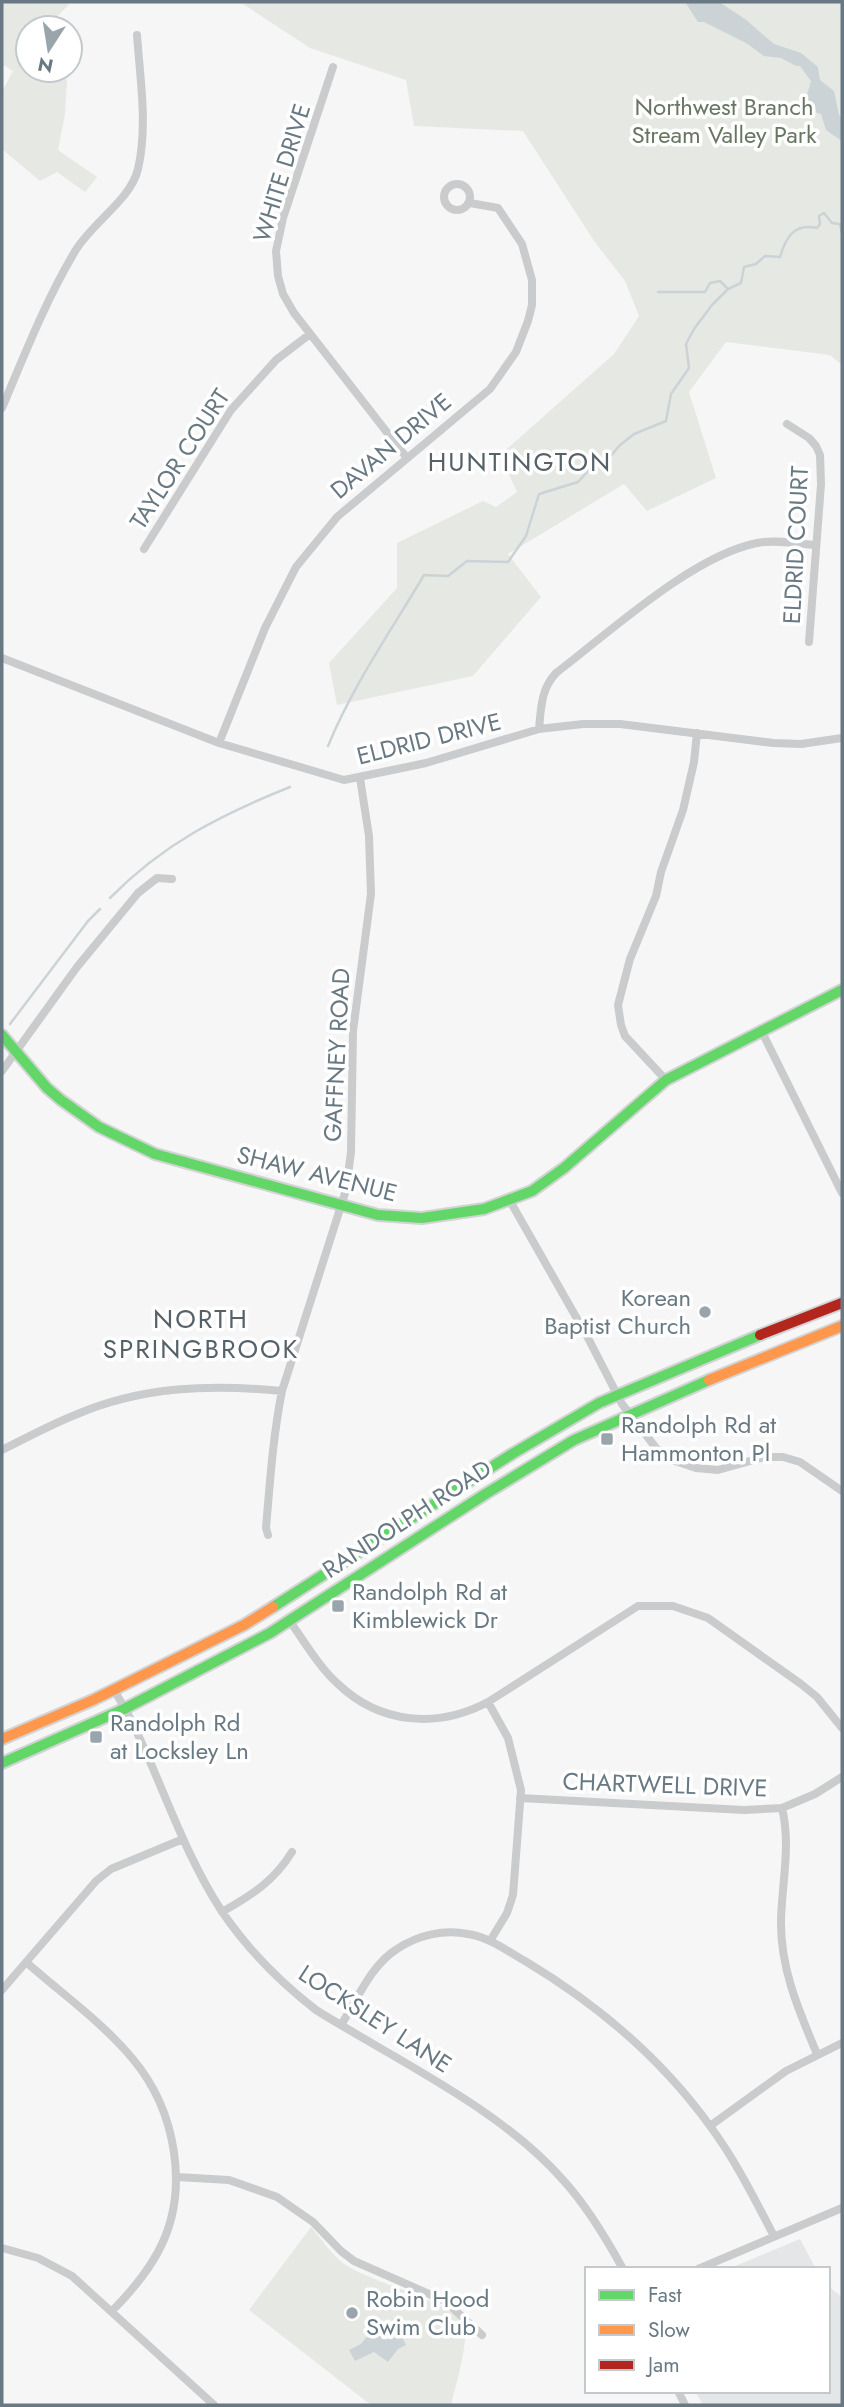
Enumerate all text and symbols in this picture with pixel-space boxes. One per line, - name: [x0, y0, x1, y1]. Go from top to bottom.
- north arrow: [14, 14, 84, 84]
- text: N: [35, 50, 56, 80]
- park label: Northwest Branch Stream Valley Park: [631, 89, 817, 152]
- street label: WHITE DRIVE: [244, 99, 319, 246]
- street label: TAYLOR COURT: [121, 382, 238, 536]
- street label: DAVAN DRIVE: [322, 384, 459, 507]
- district label: HUNTINGTON: [428, 443, 612, 481]
- street label: ELDRID COURT: [774, 465, 817, 625]
- street label: ELDRID DRIVE: [353, 704, 505, 773]
- street label: GAFFNEY ROAD: [314, 967, 359, 1143]
- street label: SHAW AVENUE: [233, 1137, 401, 1210]
- place label: Korean Baptist Church: [544, 1280, 691, 1343]
- district label: NORTH SPRINGBROOK: [103, 1300, 299, 1368]
- marker: Korean Baptist Church: [697, 1304, 713, 1320]
- place label: Randolph Rd at Hammonton Pl: [621, 1407, 776, 1470]
- marker: Randolph Rd at Hammonton Pl: [599, 1431, 615, 1447]
- street label: RANDOLPH ROAD: [315, 1451, 498, 1586]
- place label: Randolph Rd at Kimblewick Dr: [352, 1574, 507, 1637]
- marker: Randolph Rd at Kimblewick Dr: [330, 1598, 346, 1614]
- place label: Randolph Rd at Locksley Ln: [110, 1705, 249, 1768]
- marker: Randolph Rd at Locksley Ln: [88, 1729, 104, 1745]
- street label: CHARTWELL DRIVE: [562, 1763, 768, 1806]
- street label: LOCKSLEY LANE: [292, 1956, 459, 2081]
- legend: [585, 2267, 830, 2393]
- text: Fast: [648, 2280, 681, 2310]
- place label: Robin Hood Swim Club: [366, 2281, 489, 2344]
- marker: Robin Hood Swim Club: [344, 2305, 360, 2321]
- text: Slow: [648, 2315, 690, 2345]
- text: Jam: [645, 2350, 680, 2380]

